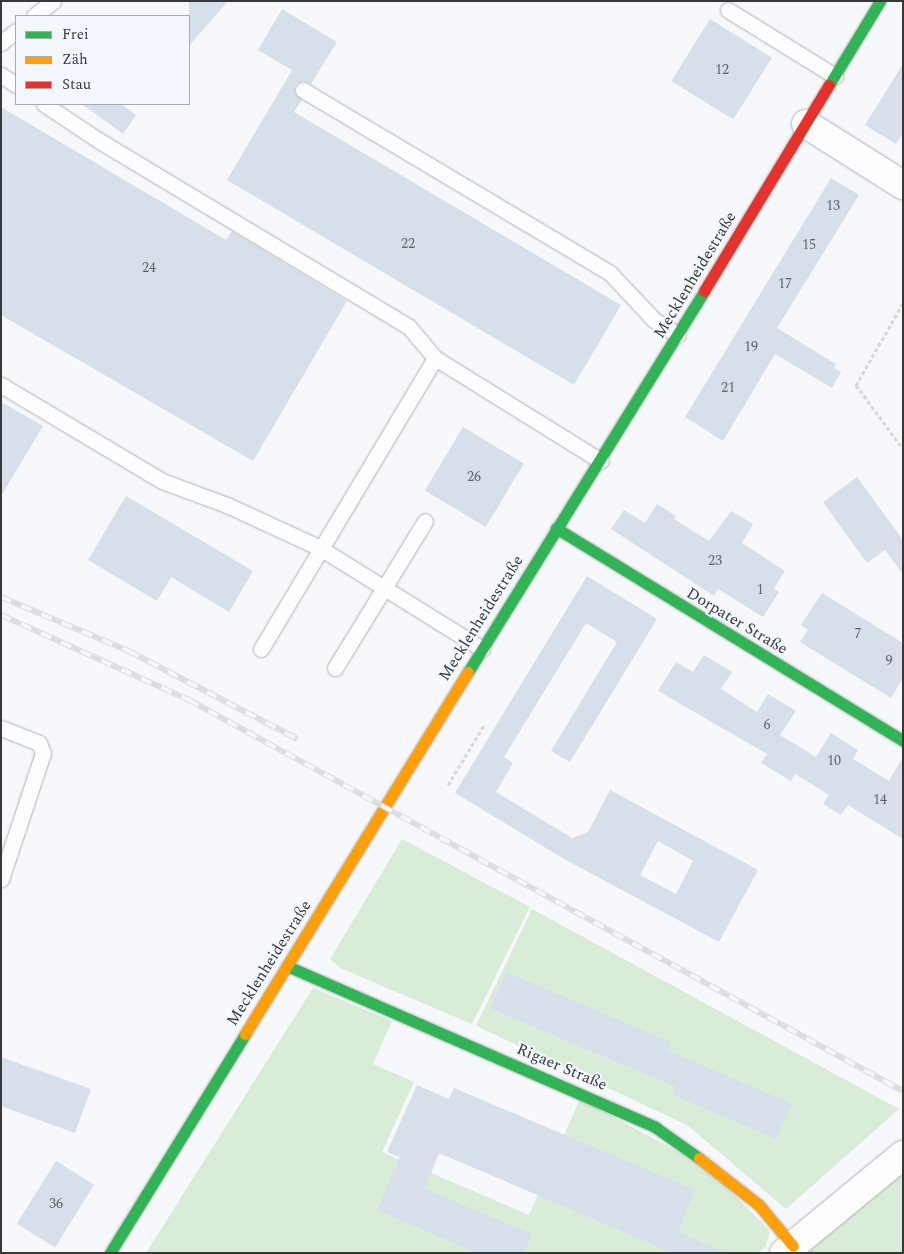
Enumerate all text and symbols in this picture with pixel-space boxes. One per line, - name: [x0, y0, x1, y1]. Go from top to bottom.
- legend: [15, 15, 190, 105]
- text: Frei: [62, 23, 89, 46]
- text: Zäh: [62, 48, 88, 71]
- house number: 12: [715, 62, 729, 78]
- text: Stau: [62, 73, 91, 96]
- house number: 13: [826, 198, 840, 214]
- street label: Mecklenheidestraße: [650, 208, 740, 342]
- house number: 22: [401, 236, 415, 252]
- house number: 15: [802, 237, 816, 253]
- house number: 24: [142, 260, 156, 276]
- house number: 17: [778, 276, 792, 292]
- house number: 19: [744, 339, 758, 355]
- house number: 21: [721, 380, 735, 396]
- house number: 26: [467, 469, 481, 485]
- street label: Mecklenheidestraße: [435, 552, 527, 684]
- house number: 23: [708, 553, 722, 569]
- house number: 1: [757, 582, 763, 598]
- street label: Dorpater Straße: [683, 583, 791, 659]
- house number: 7: [855, 626, 861, 642]
- house number: 9: [886, 653, 892, 669]
- house number: 6: [764, 717, 770, 733]
- house number: 10: [827, 753, 841, 769]
- house number: 14: [873, 792, 887, 808]
- street label: Mecklenheidestraße: [223, 897, 315, 1029]
- street label: Rigaer Straße: [514, 1039, 610, 1095]
- house number: 36: [49, 1196, 63, 1212]

